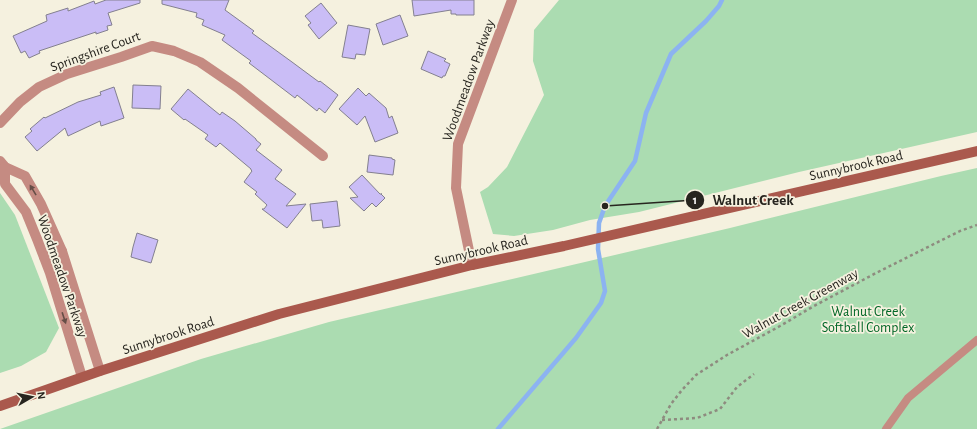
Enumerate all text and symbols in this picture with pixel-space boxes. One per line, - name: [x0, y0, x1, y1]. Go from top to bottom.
- street label: Woodmeadow Parkway: [440, 18, 497, 143]
- street label: Springshire Court: [49, 29, 143, 75]
- street label: Sunnybrook Road: [808, 148, 904, 184]
- one-way arrow: [30, 184, 37, 196]
- callout: Walnut Creek: [685, 187, 802, 214]
- text: Walnut Creek: [712, 193, 794, 208]
- text: 1: [693, 194, 697, 206]
- street label: Woodmeadow Parkway: [35, 213, 90, 339]
- street label: Sunnybrook Road: [433, 233, 529, 269]
- street label: Walnut Creek Greenway: [740, 266, 861, 341]
- park label: Walnut Creek Softball Complex: [822, 305, 914, 335]
- one-way arrow: [61, 312, 67, 324]
- street label: Sunnybrook Road: [121, 315, 216, 357]
- north arrow: [12, 377, 52, 417]
- text: N: [35, 391, 47, 400]

